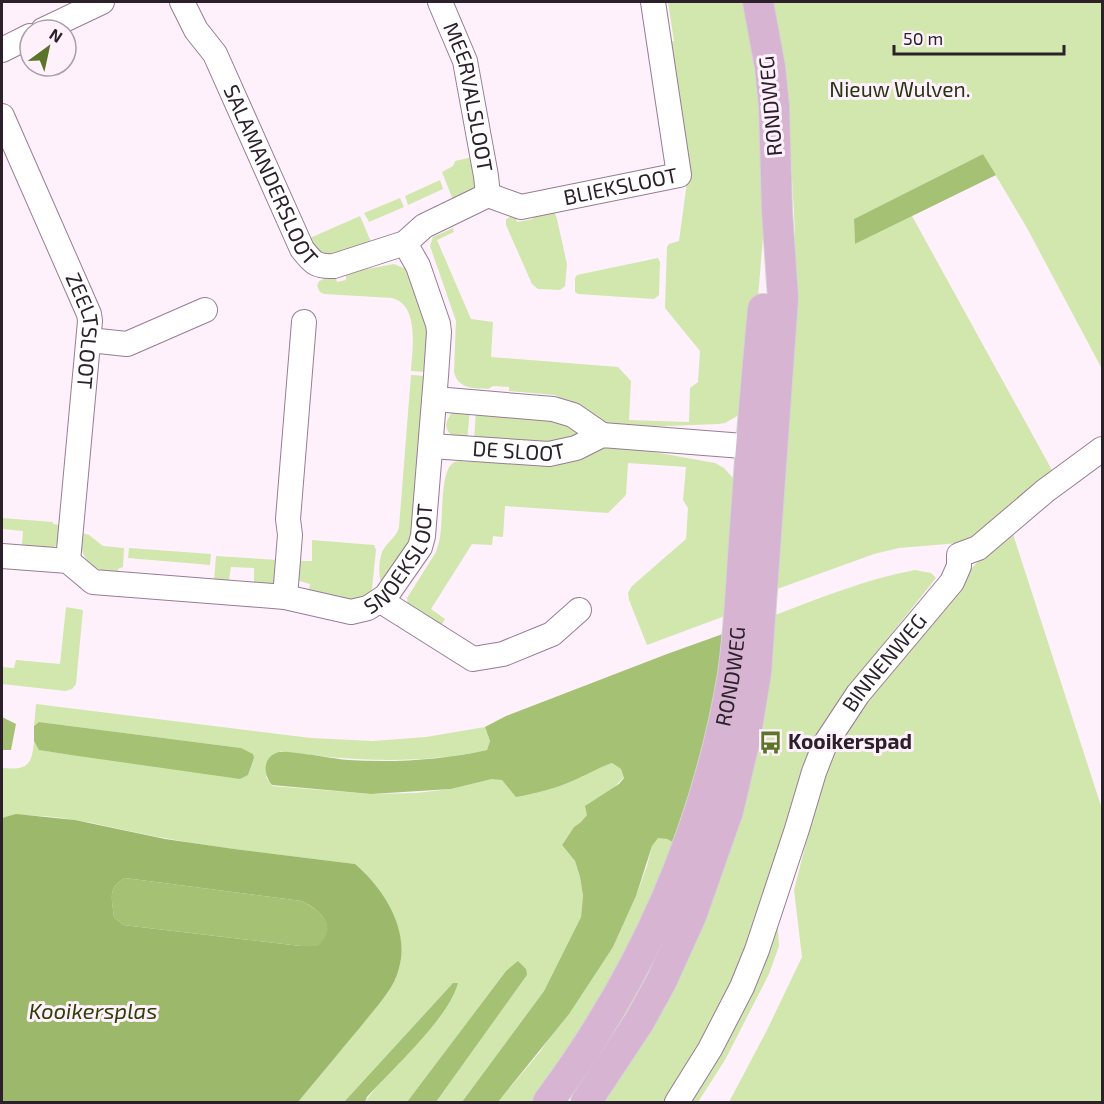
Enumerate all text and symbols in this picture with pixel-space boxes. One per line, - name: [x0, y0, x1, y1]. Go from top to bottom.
- north arrow: [18, 18, 78, 78]
- street label: MEERVALSLOOT: [439, 18, 499, 174]
- scale bar: [894, 18, 1064, 56]
- text: N: [46, 24, 66, 46]
- text: 50 m: [903, 27, 943, 49]
- street label: RONDWEG: [753, 55, 786, 157]
- park label: Nieuw Wulven.: [829, 76, 971, 101]
- street label: SALAMANDERSLOOT: [219, 80, 324, 270]
- street label: BLIEKSLOOT: [561, 162, 679, 209]
- street label: ZEELTSLOOT: [61, 269, 105, 390]
- street label: DE SLOOT: [472, 435, 567, 465]
- street label: SNOEKSLOOT: [358, 503, 437, 618]
- street label: BINNENWEG: [836, 608, 931, 716]
- street label: RONDWEG: [709, 626, 749, 728]
- place label: Kooikerspad: [788, 728, 912, 753]
- bus stop icon: Kooikerspad: [757, 729, 783, 755]
- water label: Kooikersplas: [29, 997, 157, 1023]

